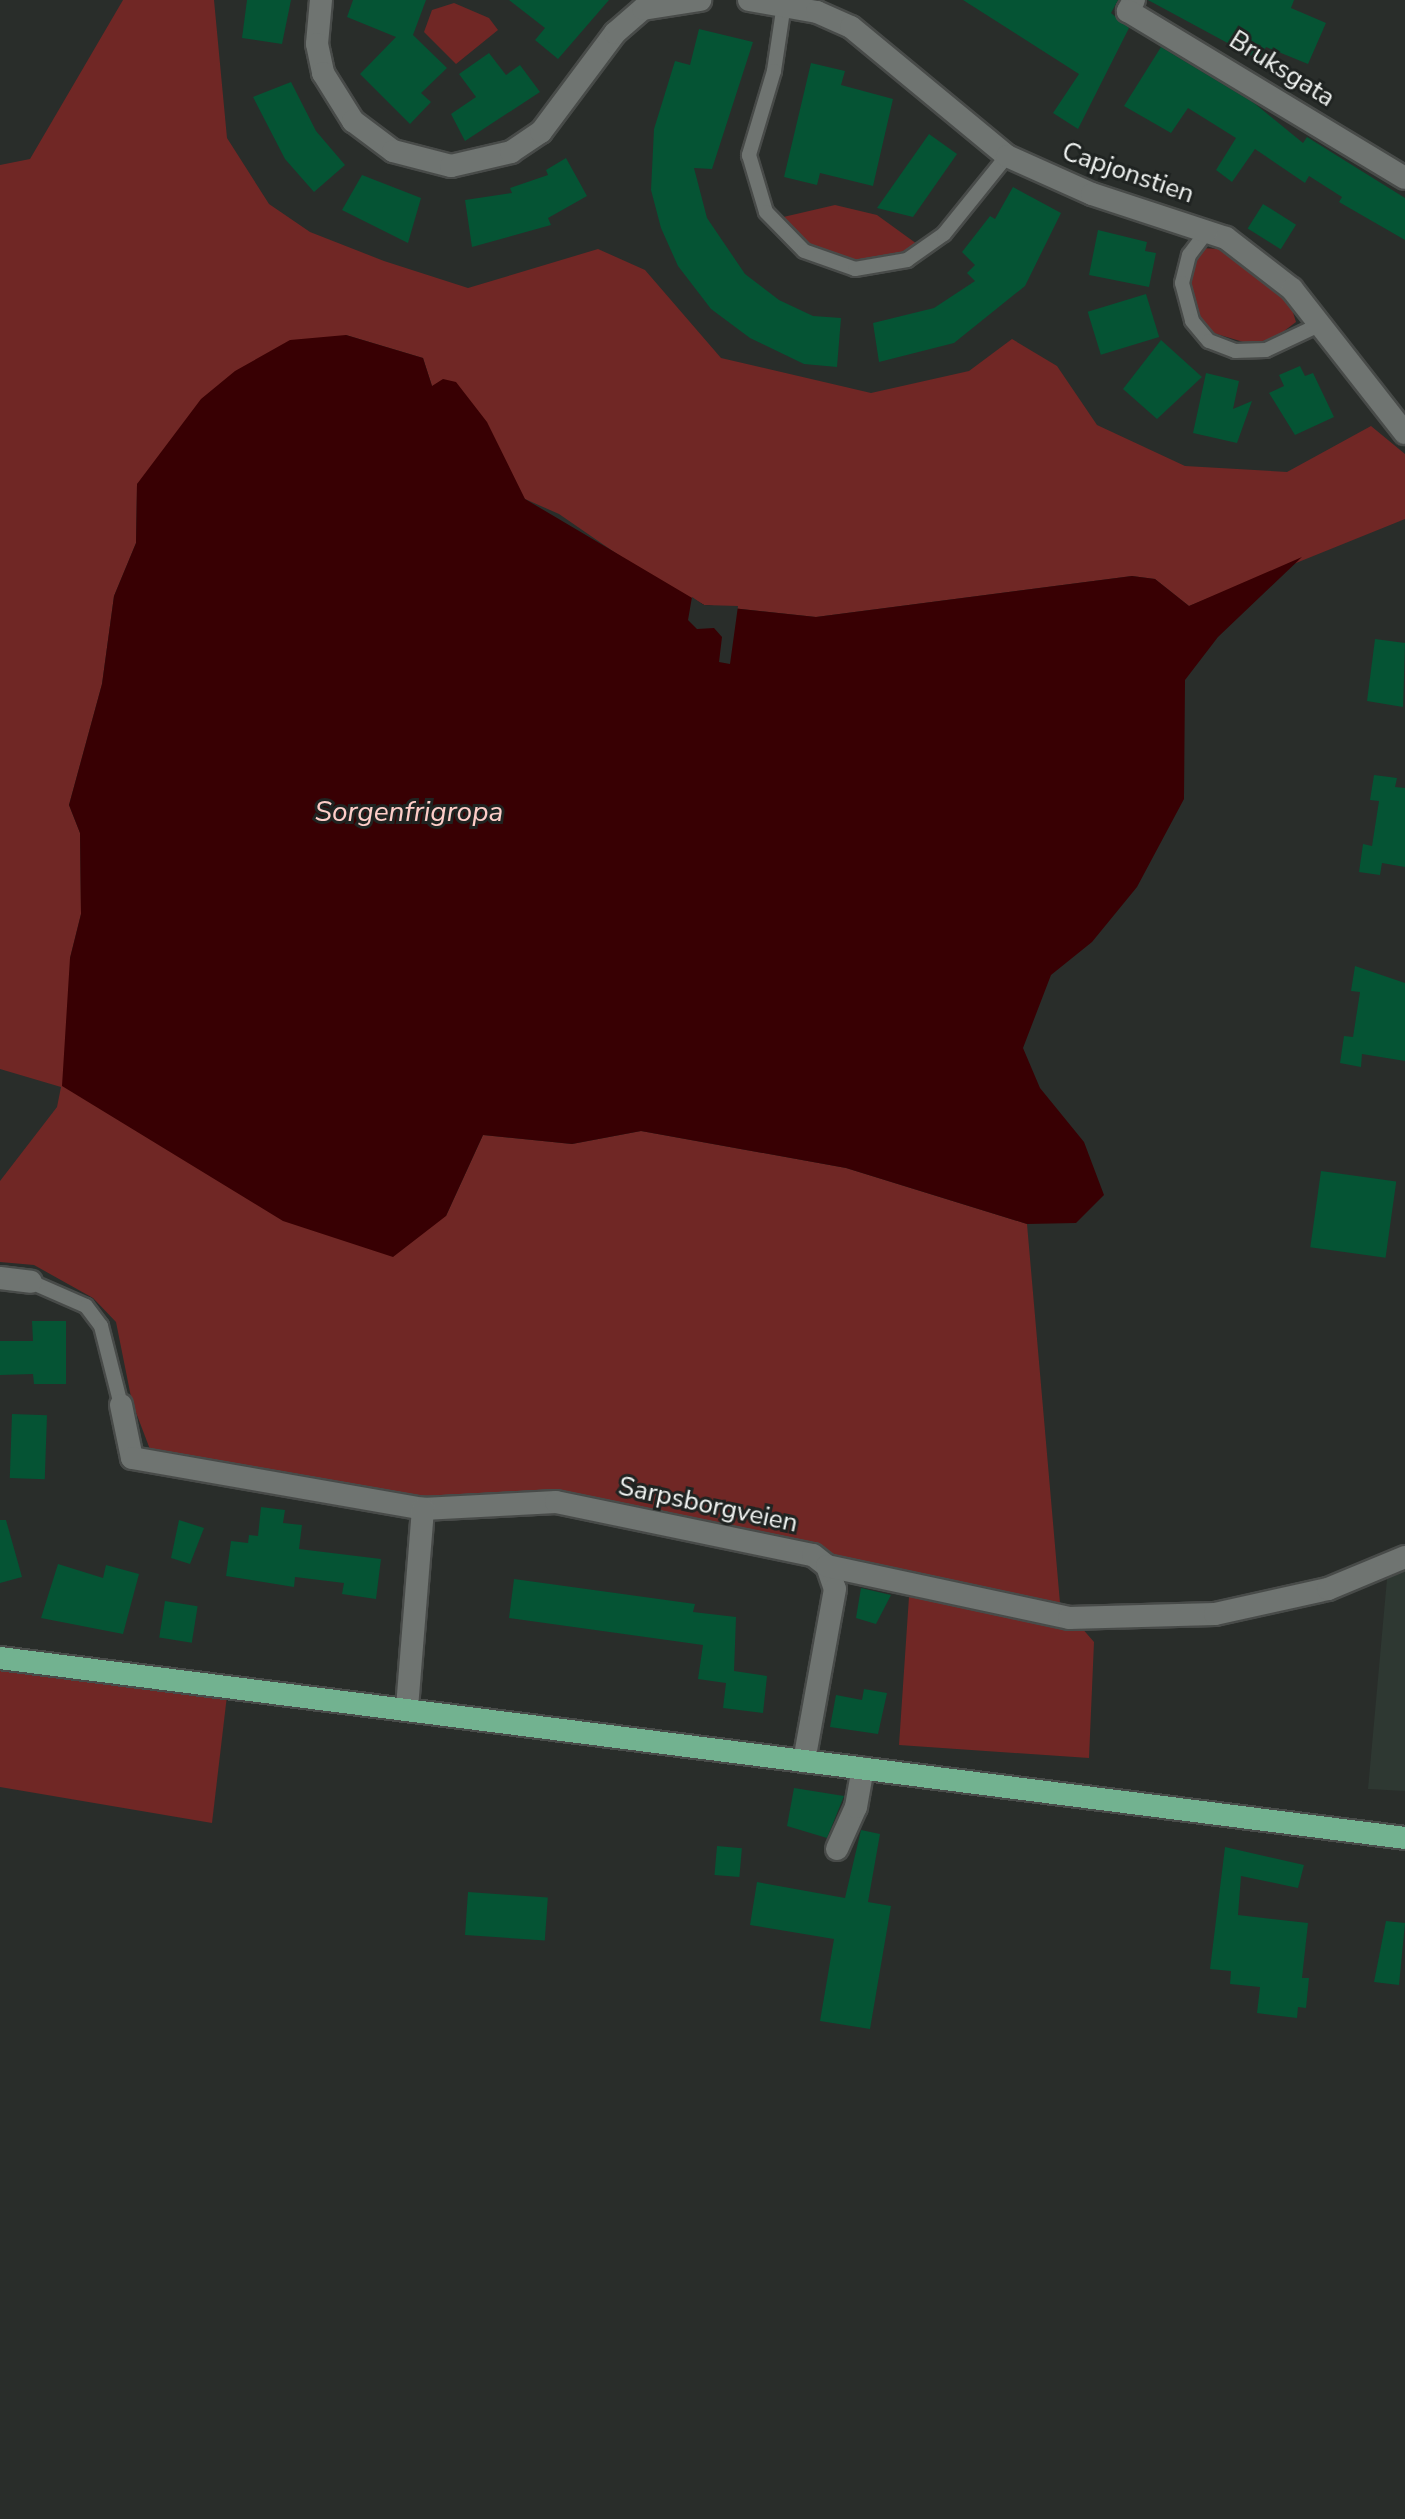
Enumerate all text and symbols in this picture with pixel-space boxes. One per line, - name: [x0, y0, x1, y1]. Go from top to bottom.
- street label: Bruksgata: [1223, 24, 1341, 114]
- street label: Capjonstien: [1058, 136, 1198, 210]
- water label: Sorgenfrigropa: [315, 795, 503, 829]
- street label: Sarpsborgveien: [616, 1471, 800, 1539]

